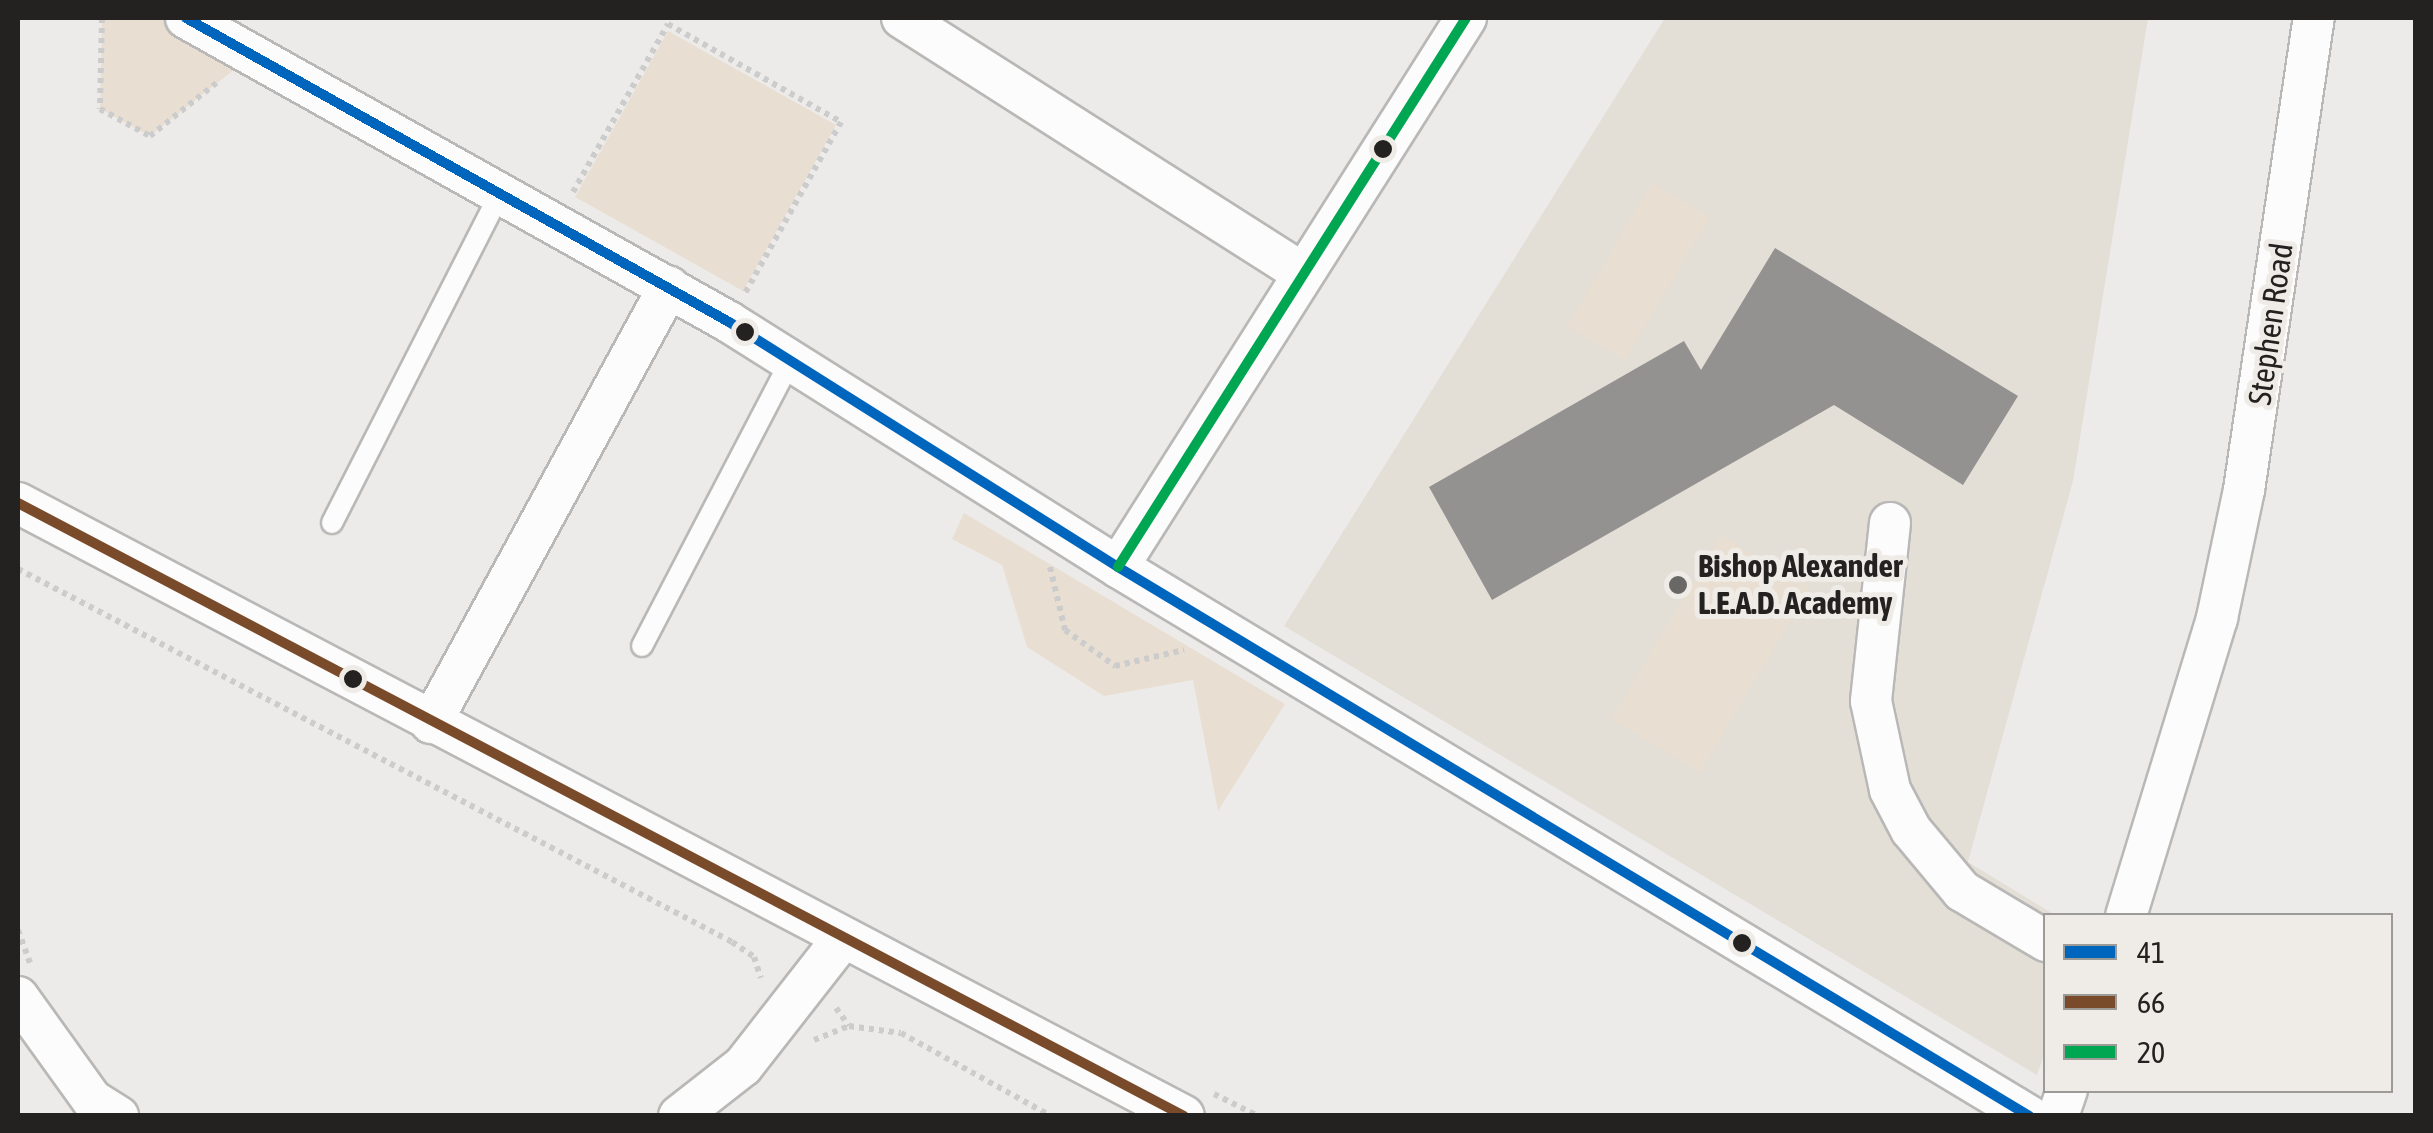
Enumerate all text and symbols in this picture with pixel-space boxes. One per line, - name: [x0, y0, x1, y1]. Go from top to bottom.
- unlabelled marker: [1373, 139, 1393, 159]
- street label: Stephen Road: [2241, 241, 2301, 407]
- unlabelled marker: [735, 322, 755, 342]
- place label: Bishop Alexander L.E.A.D. Academy: [1698, 548, 1902, 623]
- marker: Bishop Alexander L.E.A.D. Academy: [1667, 574, 1689, 596]
- unlabelled marker: [343, 669, 363, 689]
- legend: [2043, 913, 2393, 1093]
- unlabelled marker: [1732, 933, 1752, 953]
- text: 41: [2137, 935, 2165, 969]
- text: 66: [2137, 985, 2165, 1019]
- text: 20: [2137, 1035, 2165, 1069]

